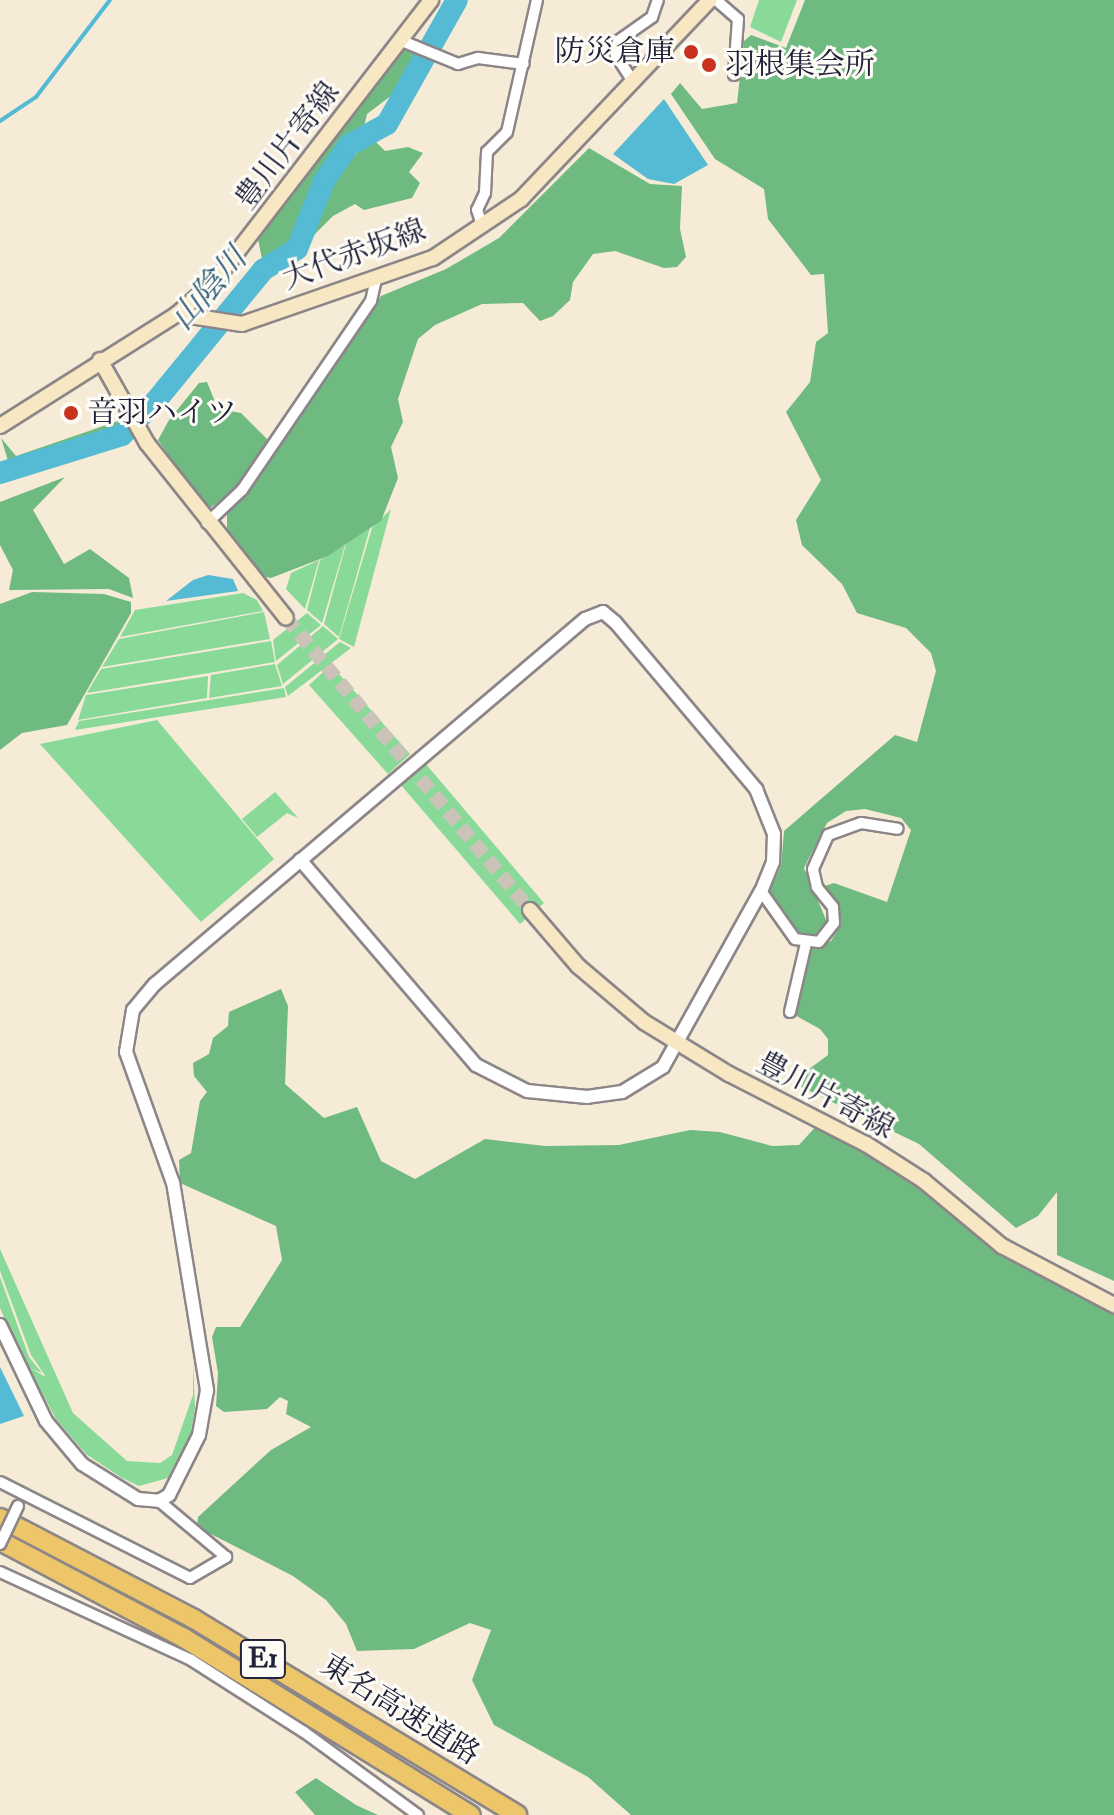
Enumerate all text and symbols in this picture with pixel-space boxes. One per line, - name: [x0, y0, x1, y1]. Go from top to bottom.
- place label: 防災倉庫: [555, 34, 675, 70]
- marker: 防災倉庫: [682, 43, 700, 61]
- place label: 羽根集会所: [725, 47, 875, 83]
- marker: 羽根集会所: [700, 56, 718, 74]
- street label: 豊川片寄線: [228, 75, 348, 217]
- street label: 大代赤坂線: [277, 212, 431, 298]
- water label: 山陰川: [163, 240, 255, 338]
- place label: 音羽ハイツ: [87, 395, 237, 431]
- marker: 音羽ハイツ: [62, 404, 80, 422]
- street label: 豊川片寄線: [750, 1045, 900, 1147]
- road number: E1: [239, 1635, 287, 1683]
- street label: 東名高速道路: [314, 1647, 486, 1773]

